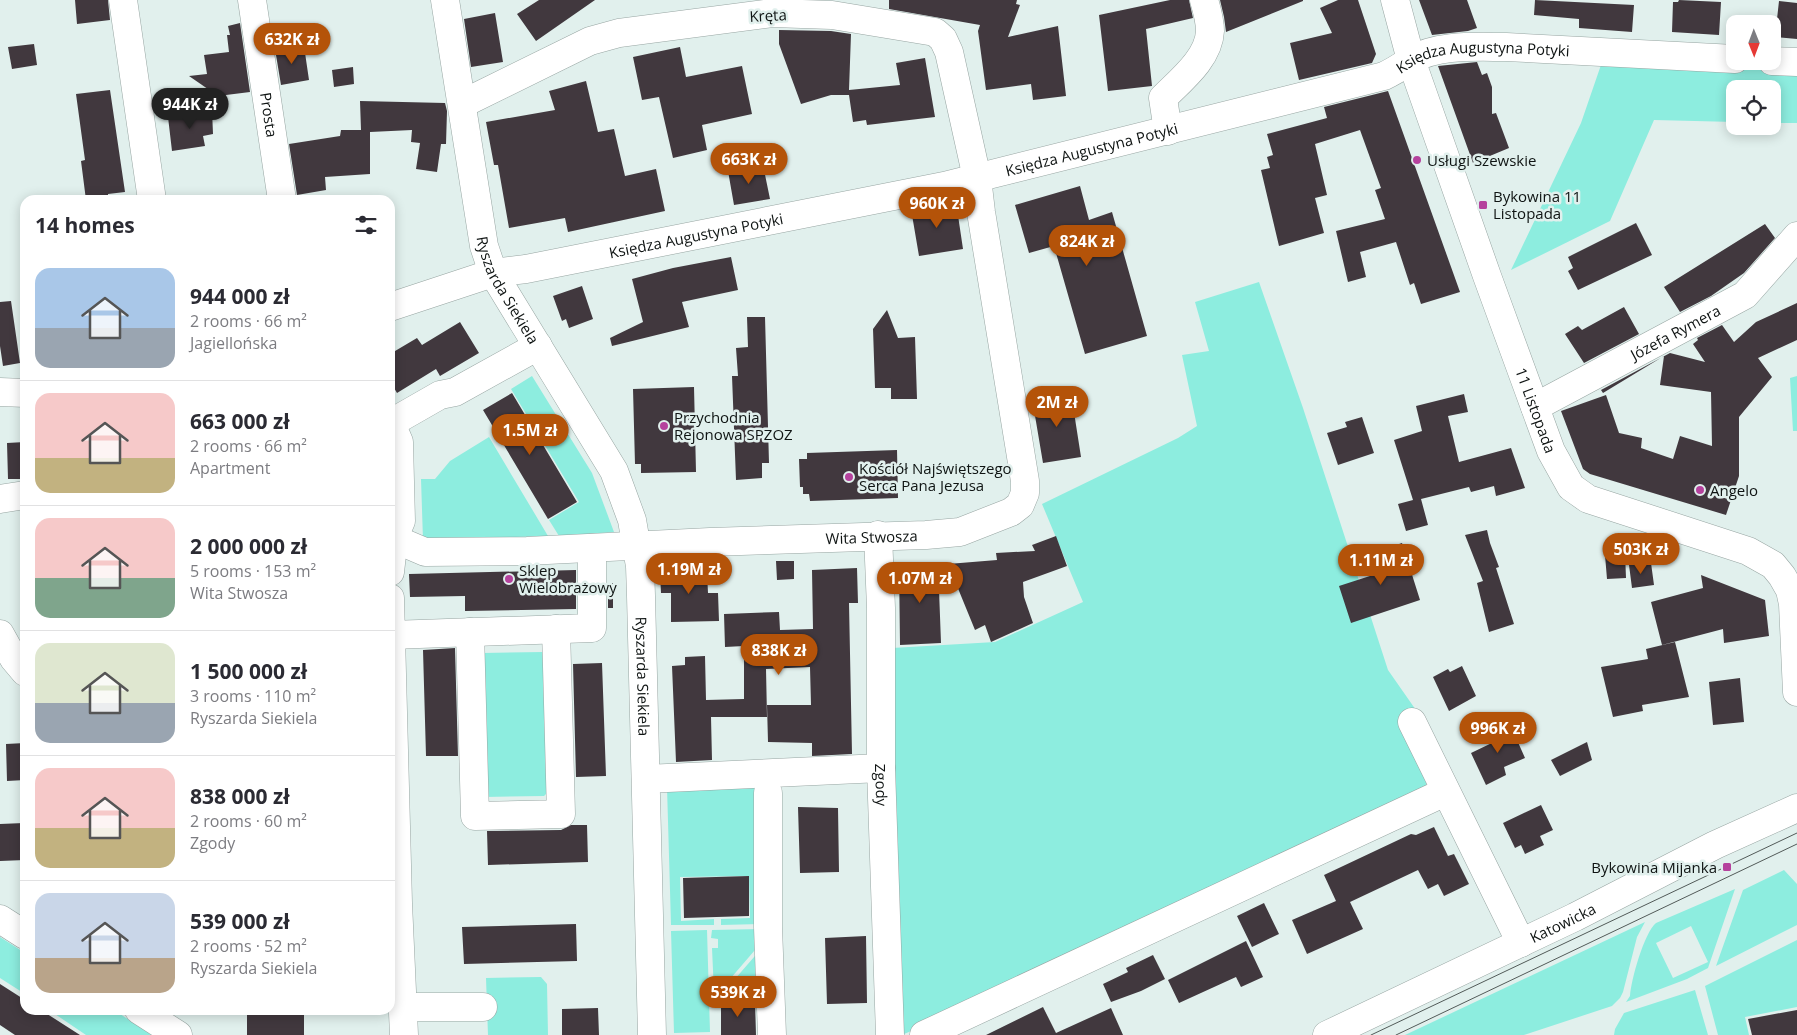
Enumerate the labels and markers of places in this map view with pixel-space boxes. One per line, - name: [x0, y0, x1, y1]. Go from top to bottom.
- pin: 632K zł: [246, 22, 338, 65]
- pin: 944K zł: [144, 88, 236, 130]
- pin: 663K zł: [703, 142, 795, 185]
- place label: Usługi Szewskie: [1427, 150, 1536, 170]
- marker: Usługi Szewskie: [1411, 154, 1423, 166]
- pin: 960K zł: [891, 186, 983, 229]
- place label: Bykowina 11 Listopada: [1493, 186, 1581, 223]
- marker: Bykowina 11 Listopada: [1477, 199, 1489, 211]
- pin: 824K zł: [1041, 224, 1133, 267]
- pin: 2M zł: [1022, 386, 1092, 428]
- place label: Przychodnia Rejonowa SPZOZ: [674, 407, 793, 444]
- pin: 1.5M zł: [484, 414, 576, 456]
- marker: Przychodnia Rejonowa SPZOZ: [658, 420, 670, 432]
- place label: Kościół Najświętszego Serca Pana Jezusa: [859, 458, 1012, 495]
- marker: Kościół Najświętszego Serca Pana Jezusa: [843, 471, 855, 483]
- place label: Angelo: [1710, 480, 1758, 500]
- marker: Angelo: [1694, 484, 1706, 496]
- pin: 503K zł: [1595, 532, 1687, 575]
- pin: 1.11M zł: [1329, 544, 1433, 586]
- pin: 1.19M zł: [637, 552, 741, 595]
- place label: Sklep Wielobrażowy: [519, 560, 617, 597]
- pin: 1.07M zł: [868, 562, 972, 604]
- marker: Sklep Wielobrażowy: [503, 573, 515, 585]
- pin: 838K zł: [733, 634, 825, 676]
- pin: 996K zł: [1452, 712, 1544, 754]
- place label: Bykowina Mijanka: [1591, 857, 1717, 877]
- marker: Bykowina Mijanka: [1721, 861, 1733, 873]
- pin: 539K zł: [692, 976, 784, 1018]

